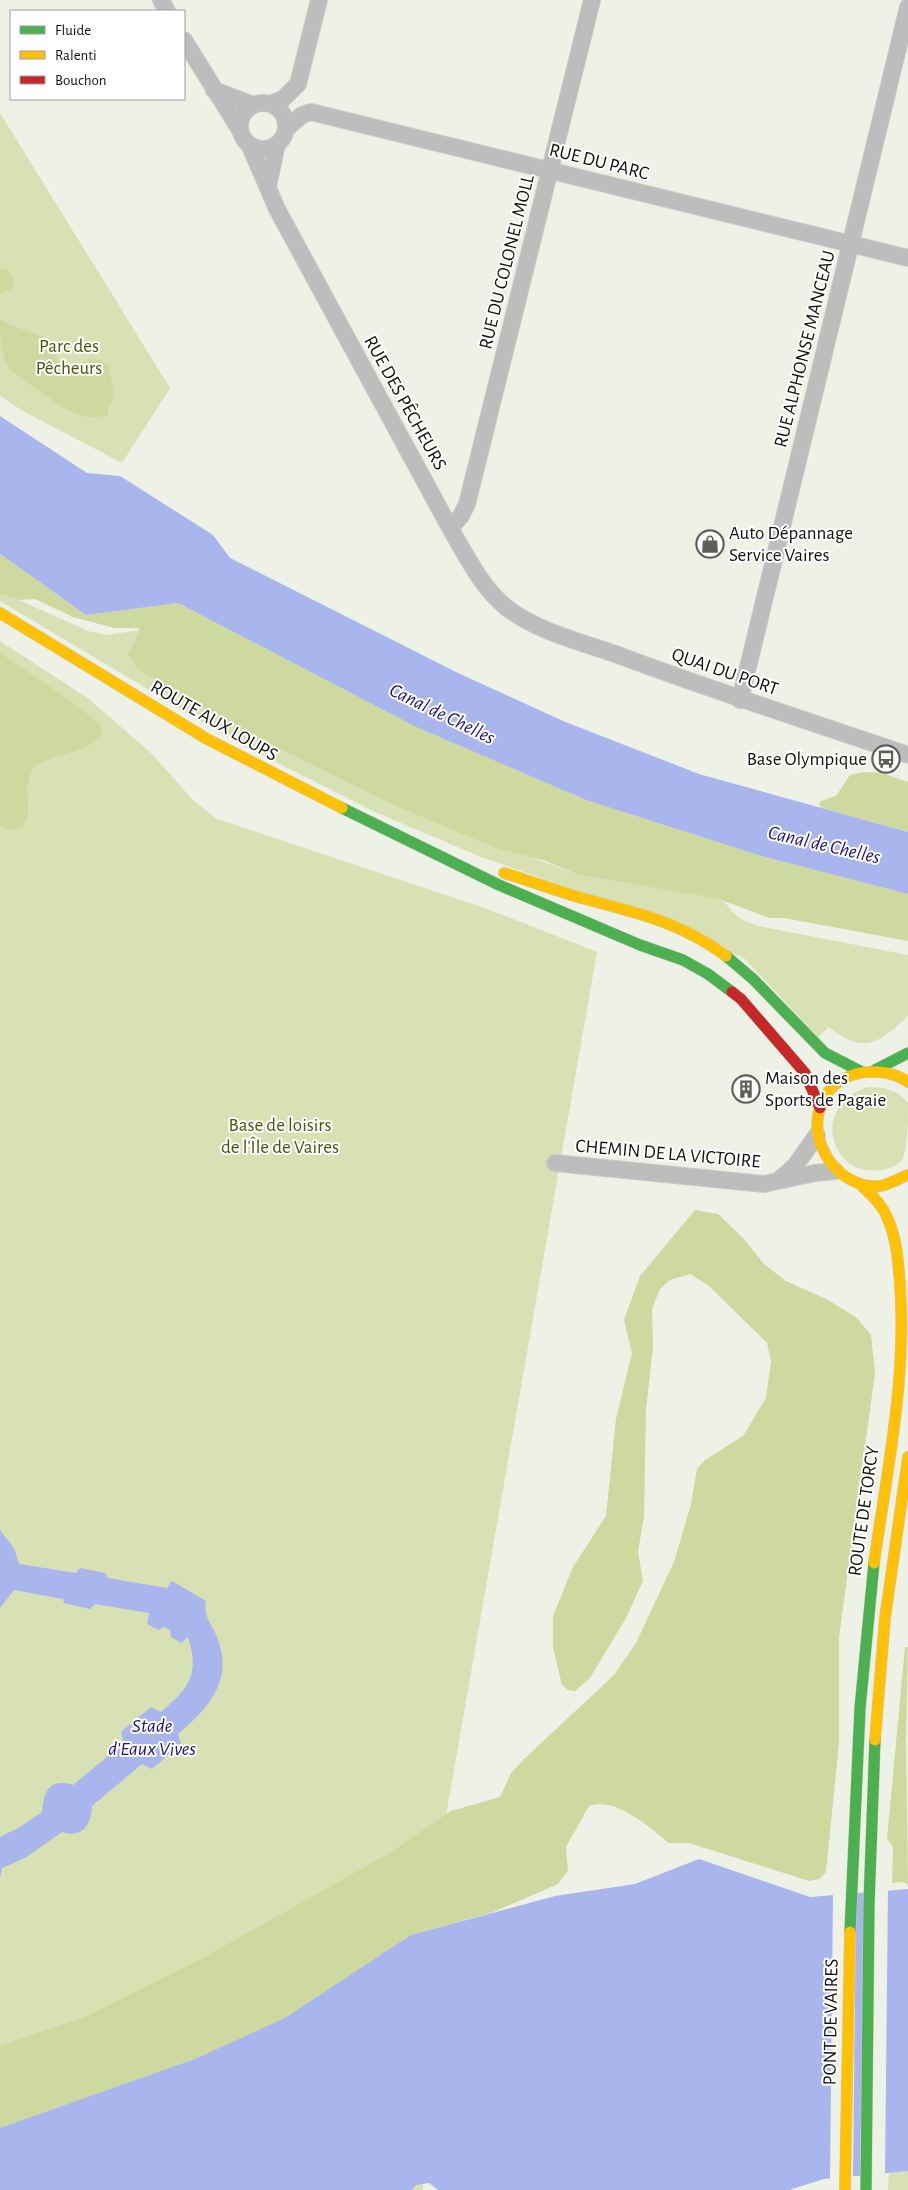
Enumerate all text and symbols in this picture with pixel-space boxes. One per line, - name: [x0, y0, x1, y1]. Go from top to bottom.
- legend: [10, 10, 185, 100]
- text: Fluide: [55, 23, 91, 38]
- text: Ralenti: [55, 48, 97, 63]
- text: Bouchon: [55, 73, 106, 88]
- street label: RUE DU PARC: [547, 140, 651, 184]
- street label: RUE DU COLONEL MOLL: [476, 173, 538, 351]
- street label: RUE ALPHONSE MANCEAU: [771, 249, 839, 449]
- street label: RUE DES PÊCHEURS: [360, 332, 451, 473]
- park label: Parc des Pêcheurs: [36, 337, 102, 378]
- place label: Auto Dépannage Service Vaires: [729, 524, 853, 565]
- shop icon: Auto Dépannage Service Vaires: [695, 529, 725, 559]
- street label: QUAI DU PORT: [669, 645, 781, 699]
- street label: ROUTE AUX LOUPS: [147, 677, 281, 765]
- water label: Canal de Chelles: [386, 680, 498, 748]
- bus stop icon: Base Olympique: [871, 744, 901, 774]
- place label: Base Olympique: [747, 750, 867, 769]
- water label: Canal de Chelles: [766, 822, 883, 868]
- place label: Maison des Sports de Pagaie: [765, 1069, 886, 1110]
- building icon: Maison des Sports de Pagaie: [731, 1074, 761, 1104]
- park label: Base de loisirs de l'Île de Vaires: [221, 1116, 339, 1157]
- street label: CHEMIN DE LA VICTOIRE: [575, 1136, 761, 1172]
- street label: ROUTE DE TORCY: [845, 1445, 883, 1577]
- water label: Stade d'Eaux Vives: [108, 1716, 196, 1759]
- street label: PONT DE VAIRES: [820, 1958, 842, 2086]

